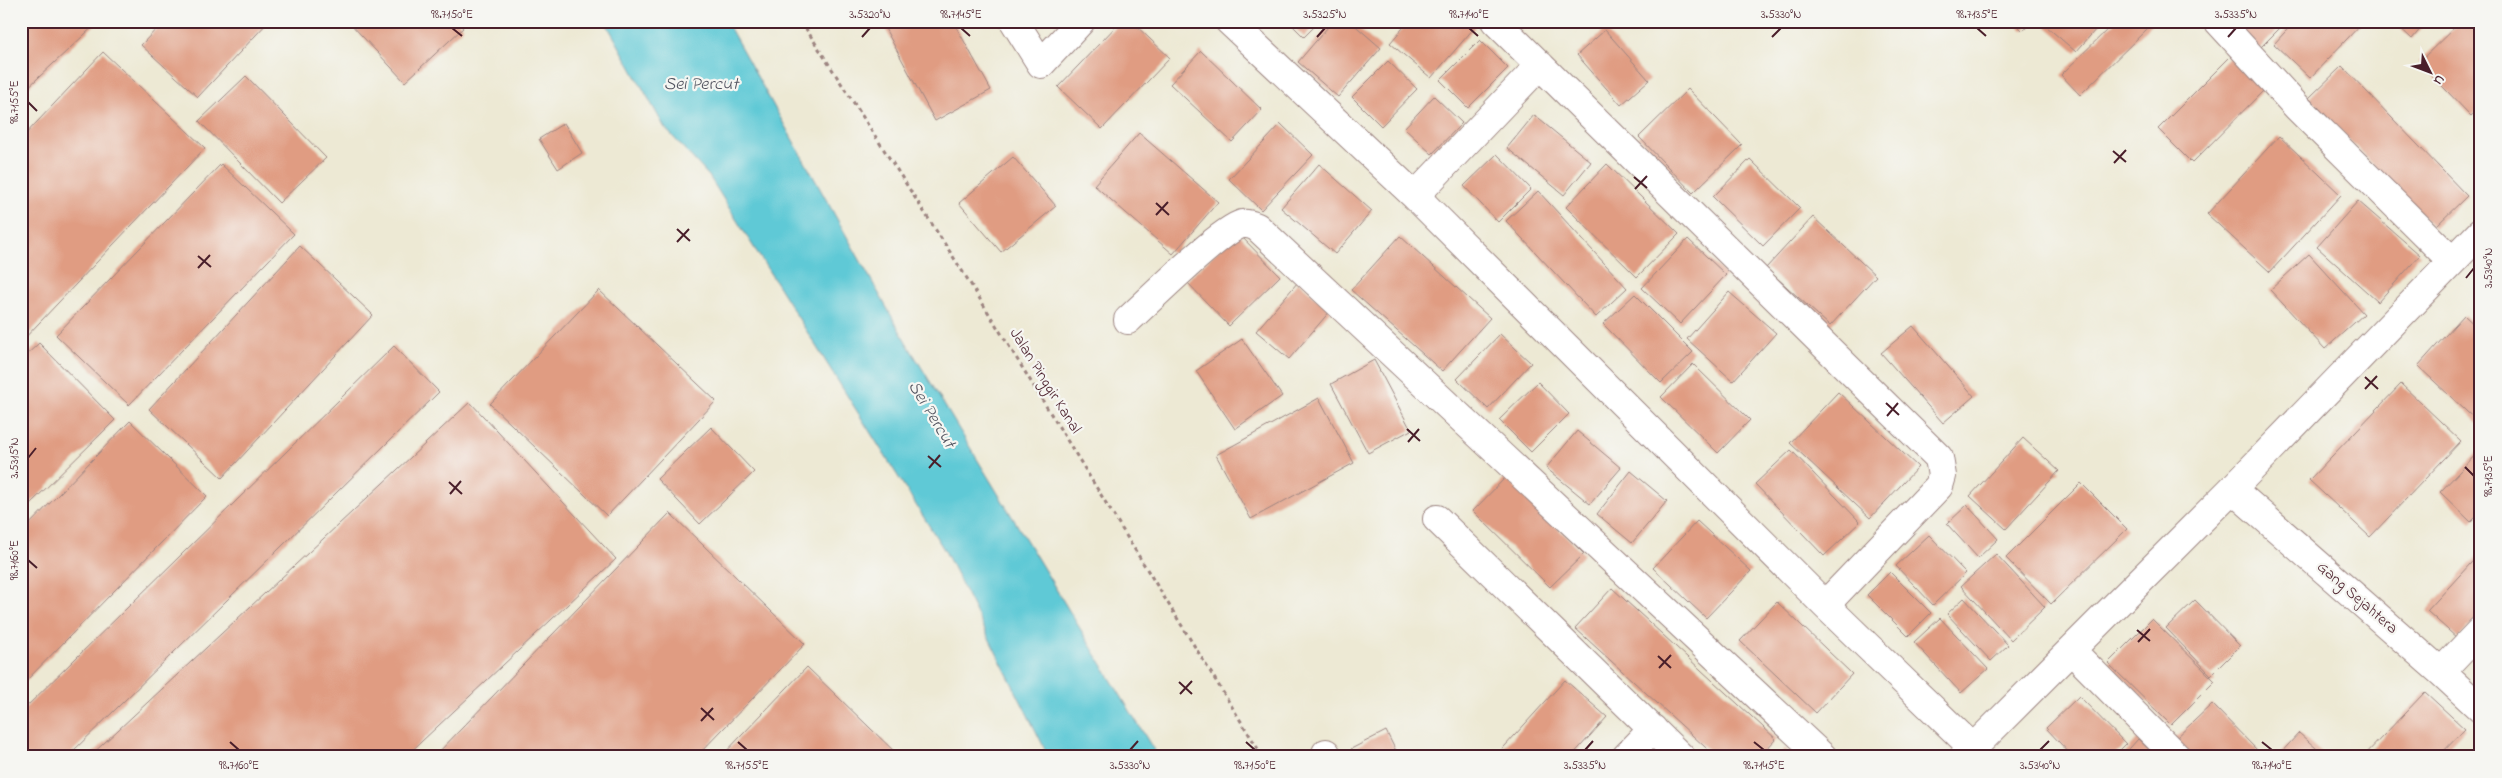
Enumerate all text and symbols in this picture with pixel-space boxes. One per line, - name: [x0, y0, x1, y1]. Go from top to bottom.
- text: 98.7150°E: [431, 6, 473, 24]
- text: 3.5320°N: [849, 6, 891, 24]
- text: 98.7145°E: [940, 6, 982, 24]
- text: 3.5325°N: [1303, 6, 1347, 24]
- text: 98.7140°E: [1449, 6, 1489, 24]
- text: 3.5330°N: [1761, 6, 1801, 24]
- text: 98.7135°E: [1956, 6, 1998, 24]
- text: 3.5335°N: [2215, 6, 2257, 24]
- north arrow: [2404, 48, 2454, 98]
- text: U: [2428, 69, 2449, 90]
- water label: Sei Percut: [664, 72, 740, 98]
- text: 98.7155°E: [6, 80, 24, 124]
- text: 3.5340°N: [2480, 248, 2498, 288]
- street label: Jalan Pinggir Kanal: [1003, 324, 1087, 439]
- water label: Sei Percut: [901, 376, 962, 455]
- text: 3.5315°N: [6, 437, 24, 479]
- text: 98.7135°E: [2480, 455, 2498, 497]
- text: 98.7160°E: [6, 540, 24, 580]
- street label: Gang Sejahtera: [2311, 556, 2403, 640]
- text: 98.7160°E: [219, 757, 259, 775]
- text: 98.7155°E: [725, 757, 769, 775]
- text: 3.5330°N: [1110, 757, 1150, 775]
- text: 98.7150°E: [1234, 757, 1276, 775]
- text: 3.5335°N: [1564, 757, 1606, 775]
- text: 98.7145°E: [1743, 757, 1785, 775]
- text: 3.5340°N: [2020, 757, 2060, 775]
- text: 98.7140°E: [2252, 757, 2292, 775]

